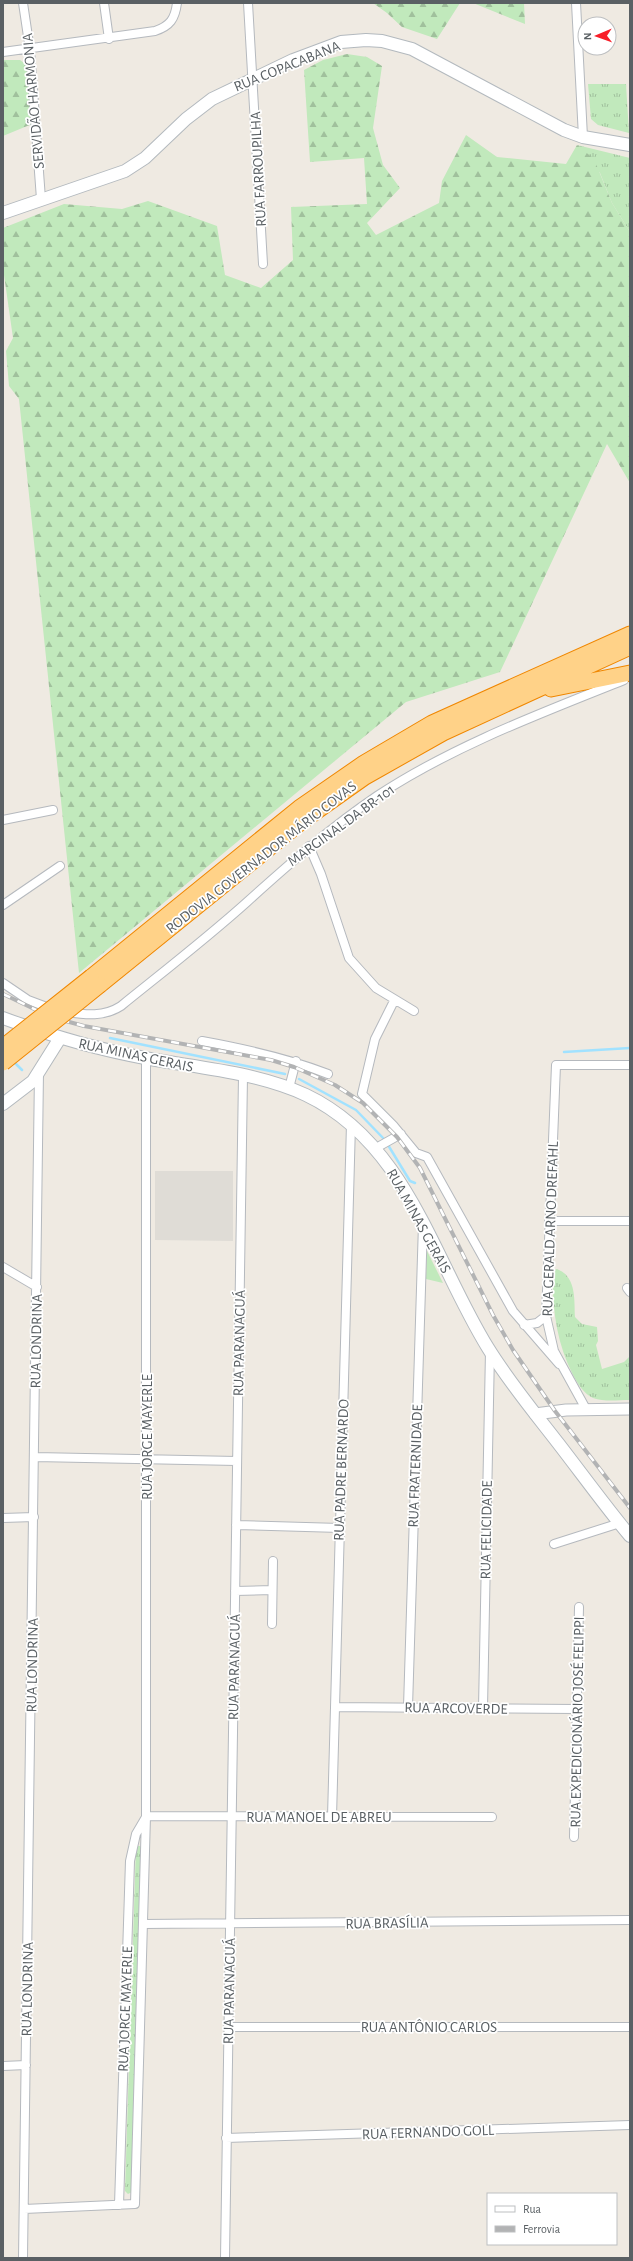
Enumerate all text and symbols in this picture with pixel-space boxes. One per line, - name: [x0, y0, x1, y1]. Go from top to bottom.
- north arrow: [577, 16, 617, 56]
- street label: SERVIDÃO HARMONIA: [19, 32, 47, 170]
- text: N: [582, 32, 593, 40]
- street label: RUA COPACABANA: [232, 38, 343, 95]
- street label: RUA FARROUPILHA: [248, 111, 269, 227]
- street label: RODOVIA GOVERNADOR MÁRIO COVAS: [162, 777, 359, 936]
- street label: MARGINAL DA BR-101: [285, 782, 398, 869]
- street label: RUA MINAS GERAIS: [77, 1036, 195, 1075]
- street label: RUA GERALD ARNO DREFAHL: [540, 1140, 561, 1317]
- street label: RUA MINAS GERAIS: [384, 1166, 453, 1276]
- street label: RUA PARANAGUÁ: [229, 1289, 248, 1396]
- street label: RUA LONDRINA: [28, 1293, 45, 1389]
- street label: RUA JORGE MAYERLE: [140, 1374, 155, 1500]
- street label: RUA PADRE BERNARDO: [332, 1399, 351, 1541]
- street label: RUA FRATERNIDADE: [406, 1404, 425, 1528]
- street label: RUA FELICIDADE: [478, 1480, 495, 1580]
- street label: RUA PARANAGUÁ: [224, 1613, 243, 1720]
- street label: RUA EXPEDICIONÁRIO JOSÉ FELIPPI: [566, 1616, 587, 1828]
- street label: RUA LONDRINA: [24, 1617, 41, 1713]
- street label: RUA ARCOVERDE: [404, 1700, 508, 1717]
- street label: RUA MANOEL DE ABREU: [246, 1810, 392, 1825]
- street label: RUA BRASÍLIA: [345, 1913, 429, 1932]
- street label: RUA PARANAGUÁ: [219, 1937, 238, 2044]
- street label: RUA LONDRINA: [19, 1941, 36, 2037]
- street label: RUA JORGE MAYERLE: [116, 1946, 135, 2072]
- street label: RUA ANTÔNIO CARLOS: [361, 2019, 497, 2035]
- street label: RUA FERNANDO GOLL: [362, 2123, 495, 2142]
- legend: [487, 2193, 617, 2245]
- text: Rua: [523, 2203, 542, 2215]
- text: Ferrovia: [523, 2223, 561, 2235]

